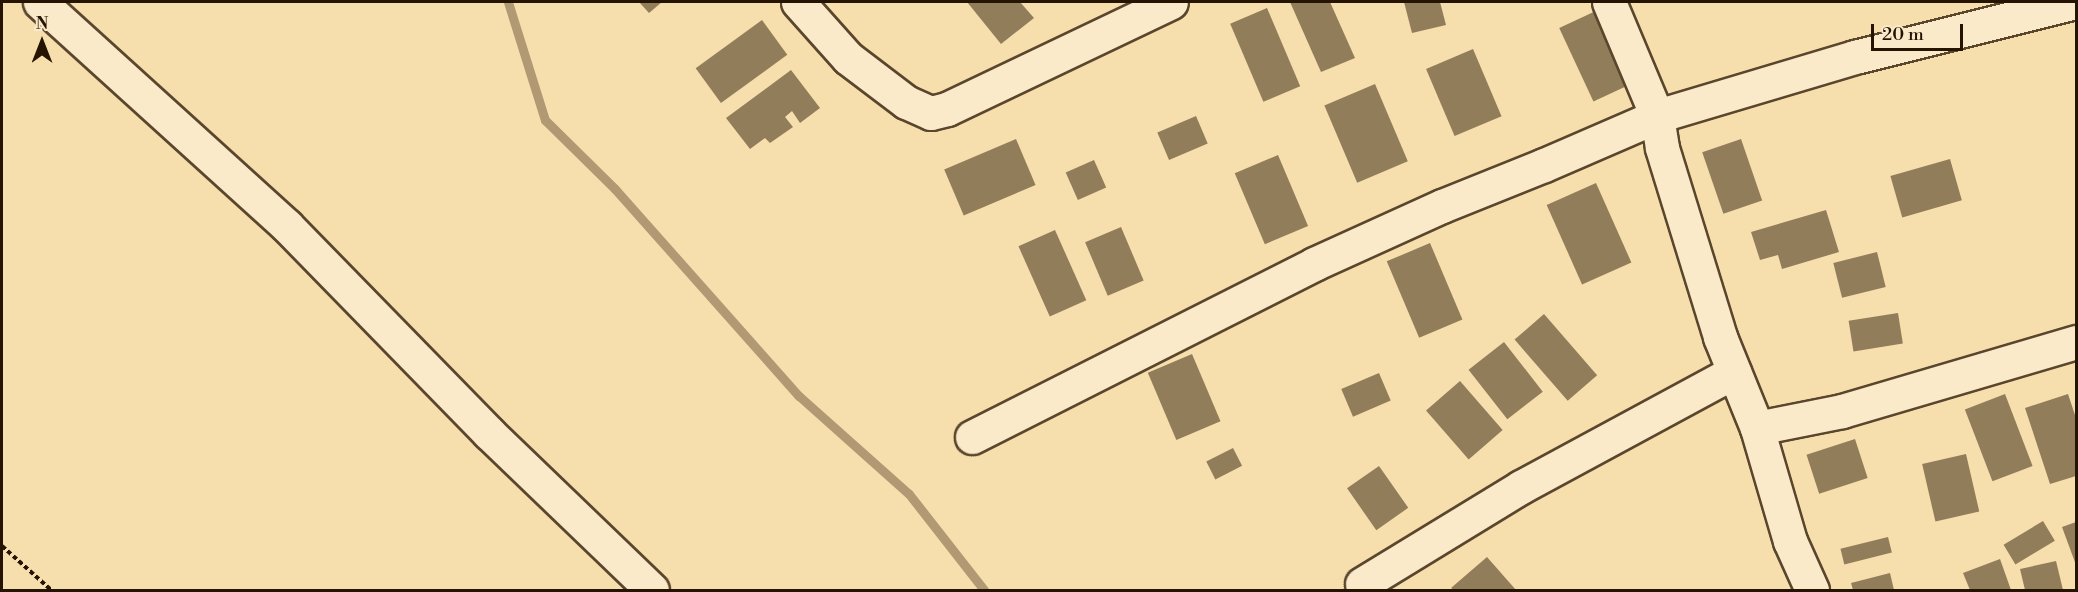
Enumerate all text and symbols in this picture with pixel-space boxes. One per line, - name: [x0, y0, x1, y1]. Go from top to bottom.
- north arrow: [12, 12, 72, 72]
- scale bar: [1874, 12, 1966, 50]
- text: N: [36, 14, 48, 34]
- text: 20 m: [1882, 23, 1924, 46]

